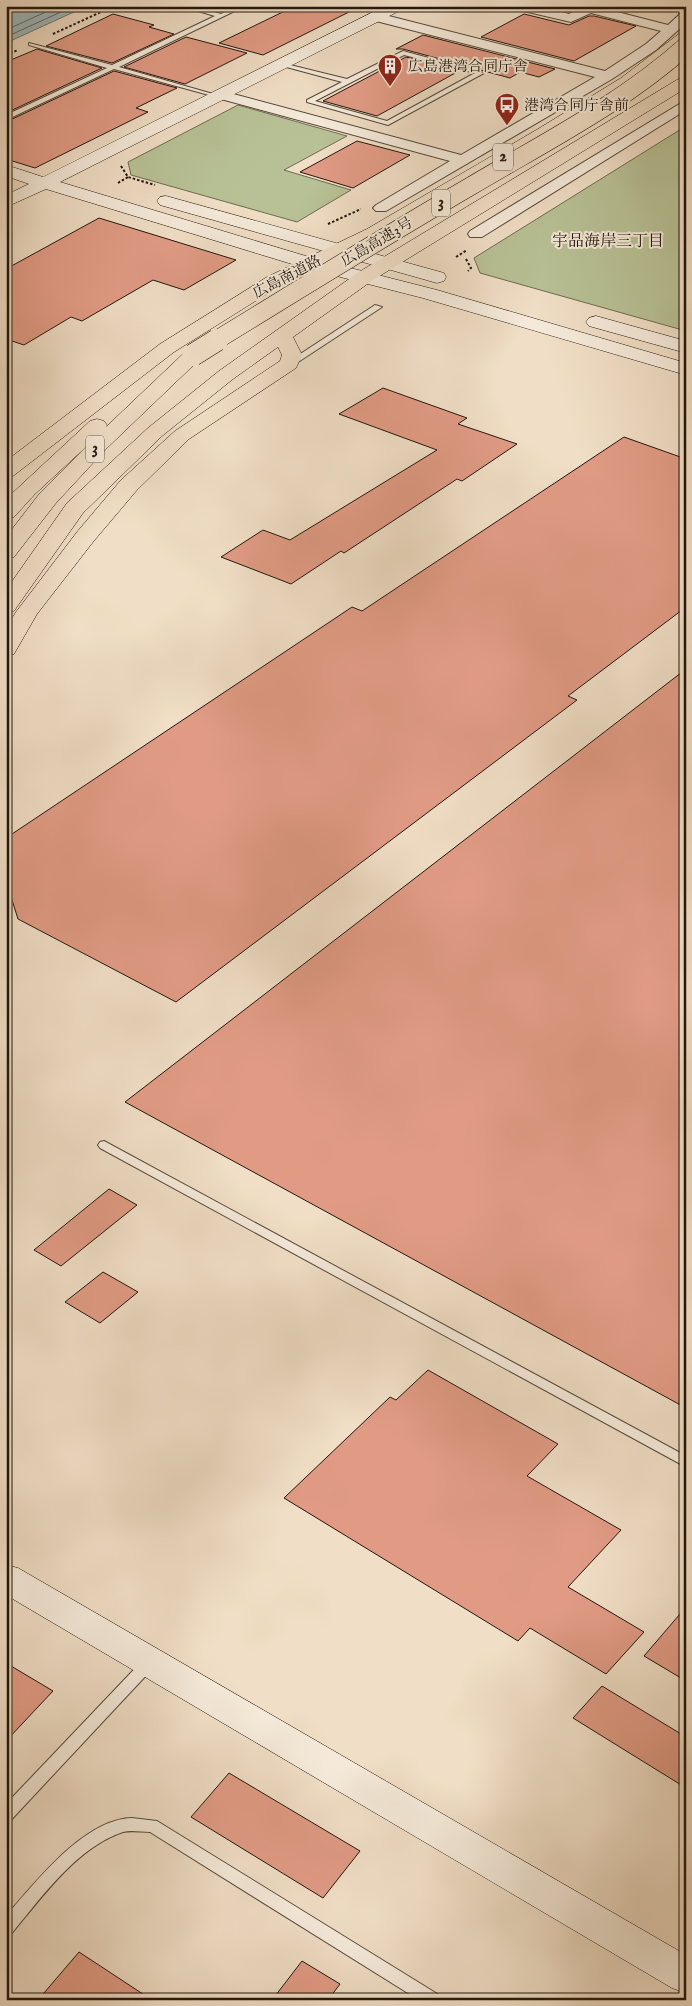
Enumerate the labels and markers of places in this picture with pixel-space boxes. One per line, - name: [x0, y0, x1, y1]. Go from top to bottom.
- building icon: 広島港湾合同庁舎: [377, 53, 403, 87]
- place label: 広島港湾合同庁舎: [408, 57, 528, 76]
- bus stop icon: 港湾合同庁舎前: [494, 92, 520, 126]
- place label: 港湾合同庁舎前: [524, 96, 629, 115]

